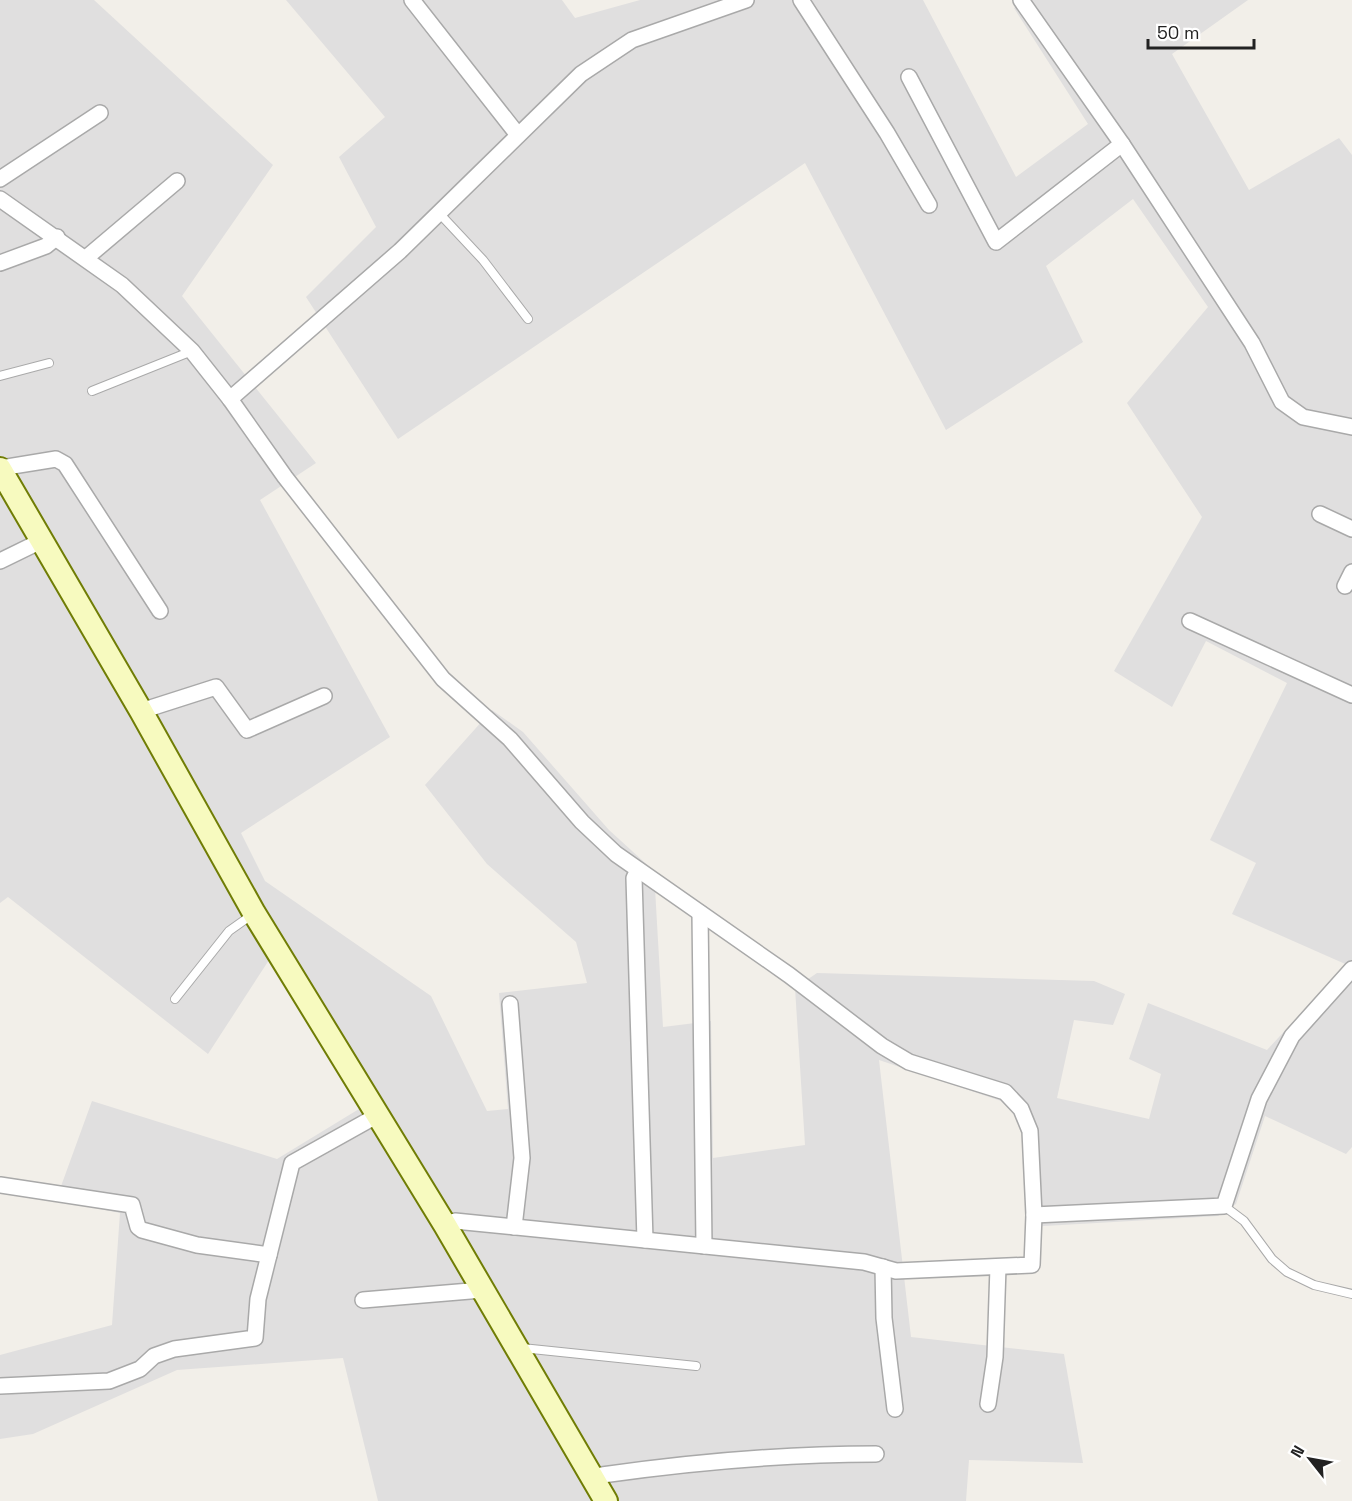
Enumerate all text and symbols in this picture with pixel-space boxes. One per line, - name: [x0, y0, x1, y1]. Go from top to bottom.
- scale bar: [1148, 12, 1254, 50]
- text: 50 m: [1157, 21, 1199, 44]
- north arrow: [1280, 1429, 1340, 1489]
- text: N: [1286, 1442, 1309, 1462]

